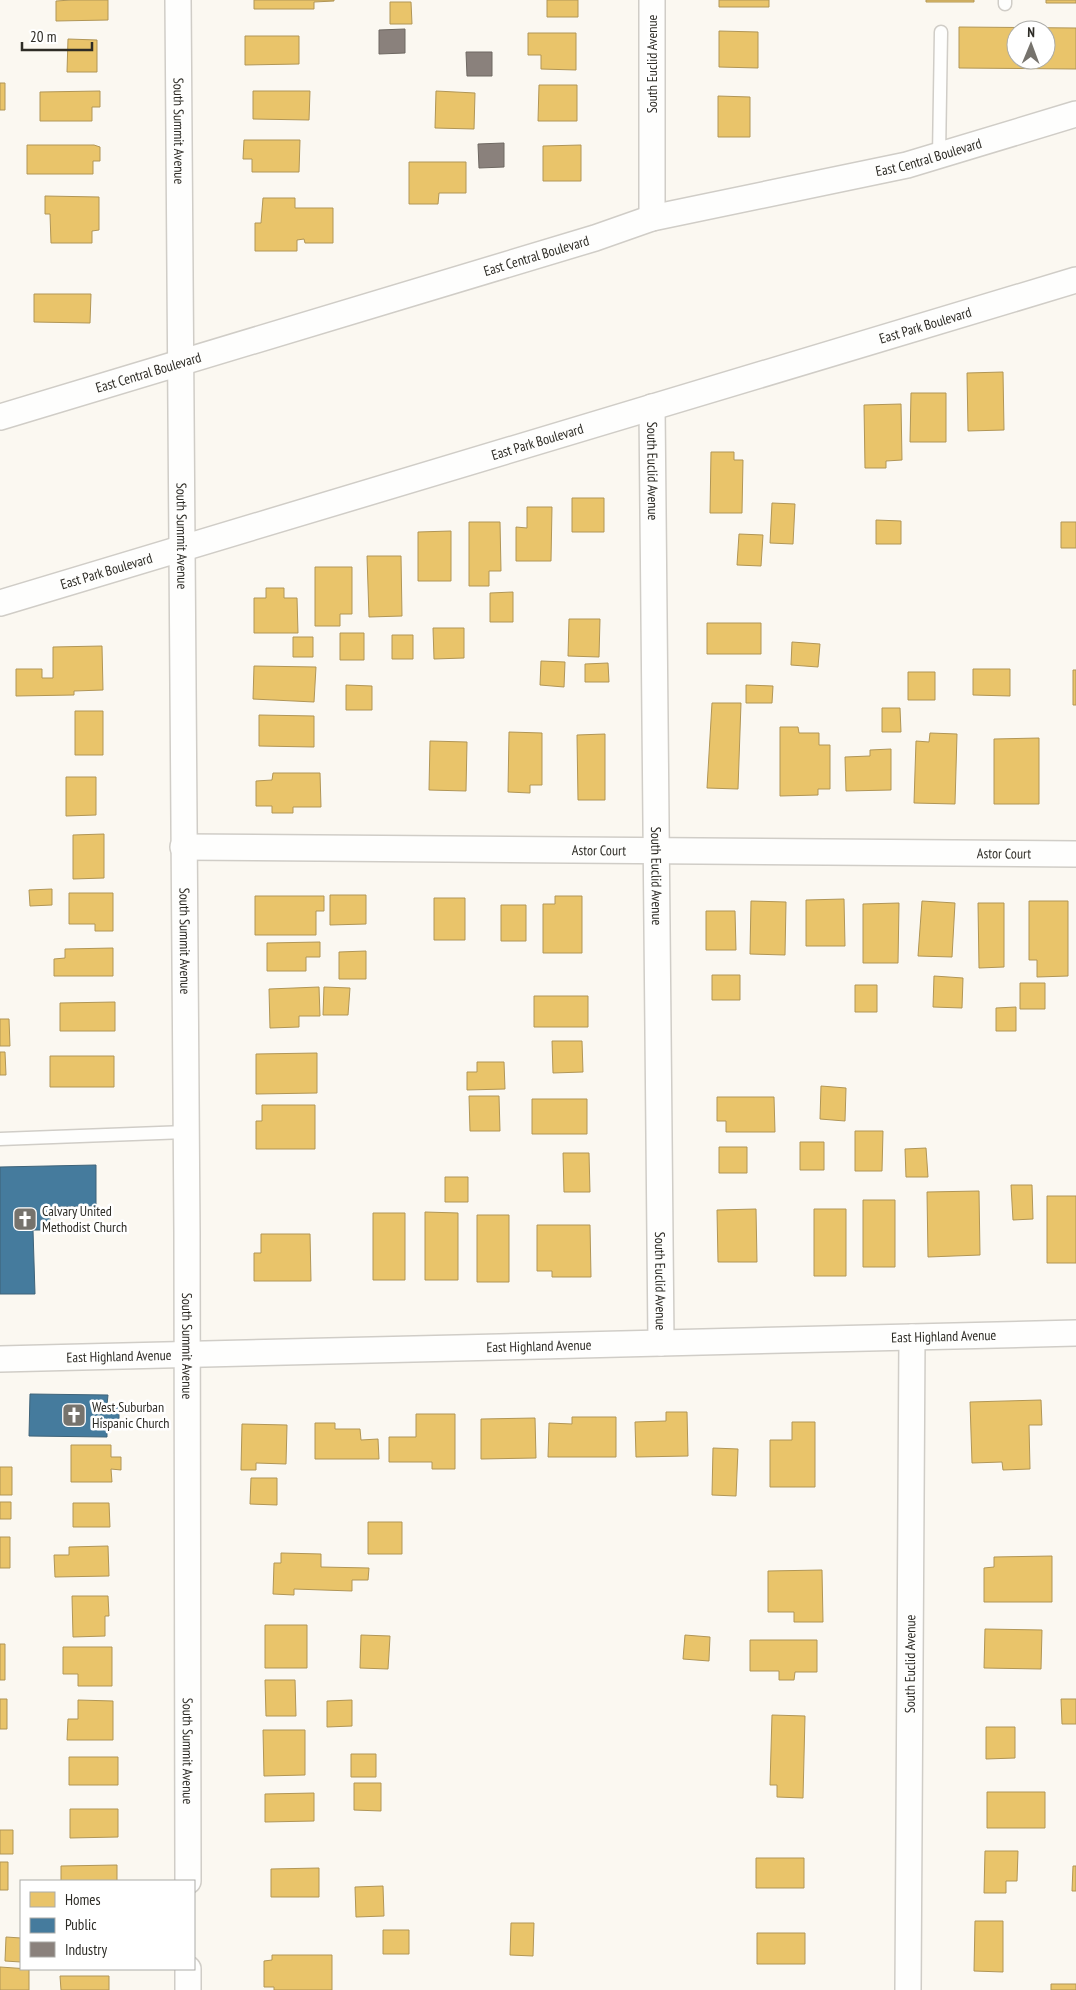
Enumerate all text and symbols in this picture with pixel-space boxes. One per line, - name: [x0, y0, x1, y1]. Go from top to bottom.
- street label: South Euclid Avenue: [643, 15, 661, 113]
- scale bar: [22, 20, 92, 52]
- north arrow: [1006, 20, 1056, 70]
- text: N: [1027, 23, 1035, 41]
- text: 20 m: [30, 27, 56, 46]
- street label: South Summit Avenue: [170, 78, 188, 184]
- street label: East Central Boulevard: [874, 134, 984, 180]
- street label: East Central Boulevard: [481, 231, 591, 280]
- street label: East Park Boulevard: [877, 303, 973, 348]
- street label: East Central Boulevard: [94, 348, 203, 397]
- street label: East Park Boulevard: [489, 419, 585, 464]
- street label: South Euclid Avenue: [643, 422, 662, 521]
- street label: South Summit Avenue: [173, 483, 191, 589]
- street label: East Park Boulevard: [58, 549, 154, 593]
- street label: South Euclid Avenue: [647, 827, 666, 926]
- street label: Astor Court: [572, 841, 626, 859]
- street label: Astor Court: [977, 844, 1031, 863]
- street label: South Summit Avenue: [175, 888, 194, 994]
- place label: Calvary United Methodist Church: [42, 1202, 127, 1236]
- church icon: Calvary United Methodist Church: [12, 1206, 38, 1232]
- street label: South Euclid Avenue: [651, 1232, 670, 1331]
- street label: South Summit Avenue: [178, 1293, 196, 1399]
- street label: East Highland Avenue: [891, 1326, 997, 1346]
- street label: East Highland Avenue: [486, 1336, 592, 1356]
- street label: East Highland Avenue: [66, 1346, 172, 1366]
- place label: West Suburban Hispanic Church: [92, 1398, 169, 1432]
- church icon: West Suburban Hispanic Church: [61, 1402, 87, 1428]
- street label: South Euclid Avenue: [901, 1614, 919, 1713]
- street label: South Summit Avenue: [179, 1698, 197, 1804]
- legend: [20, 1880, 195, 1970]
- text: Homes: [65, 1890, 101, 1909]
- text: Public: [65, 1915, 97, 1934]
- text: Industry: [65, 1940, 107, 1959]

